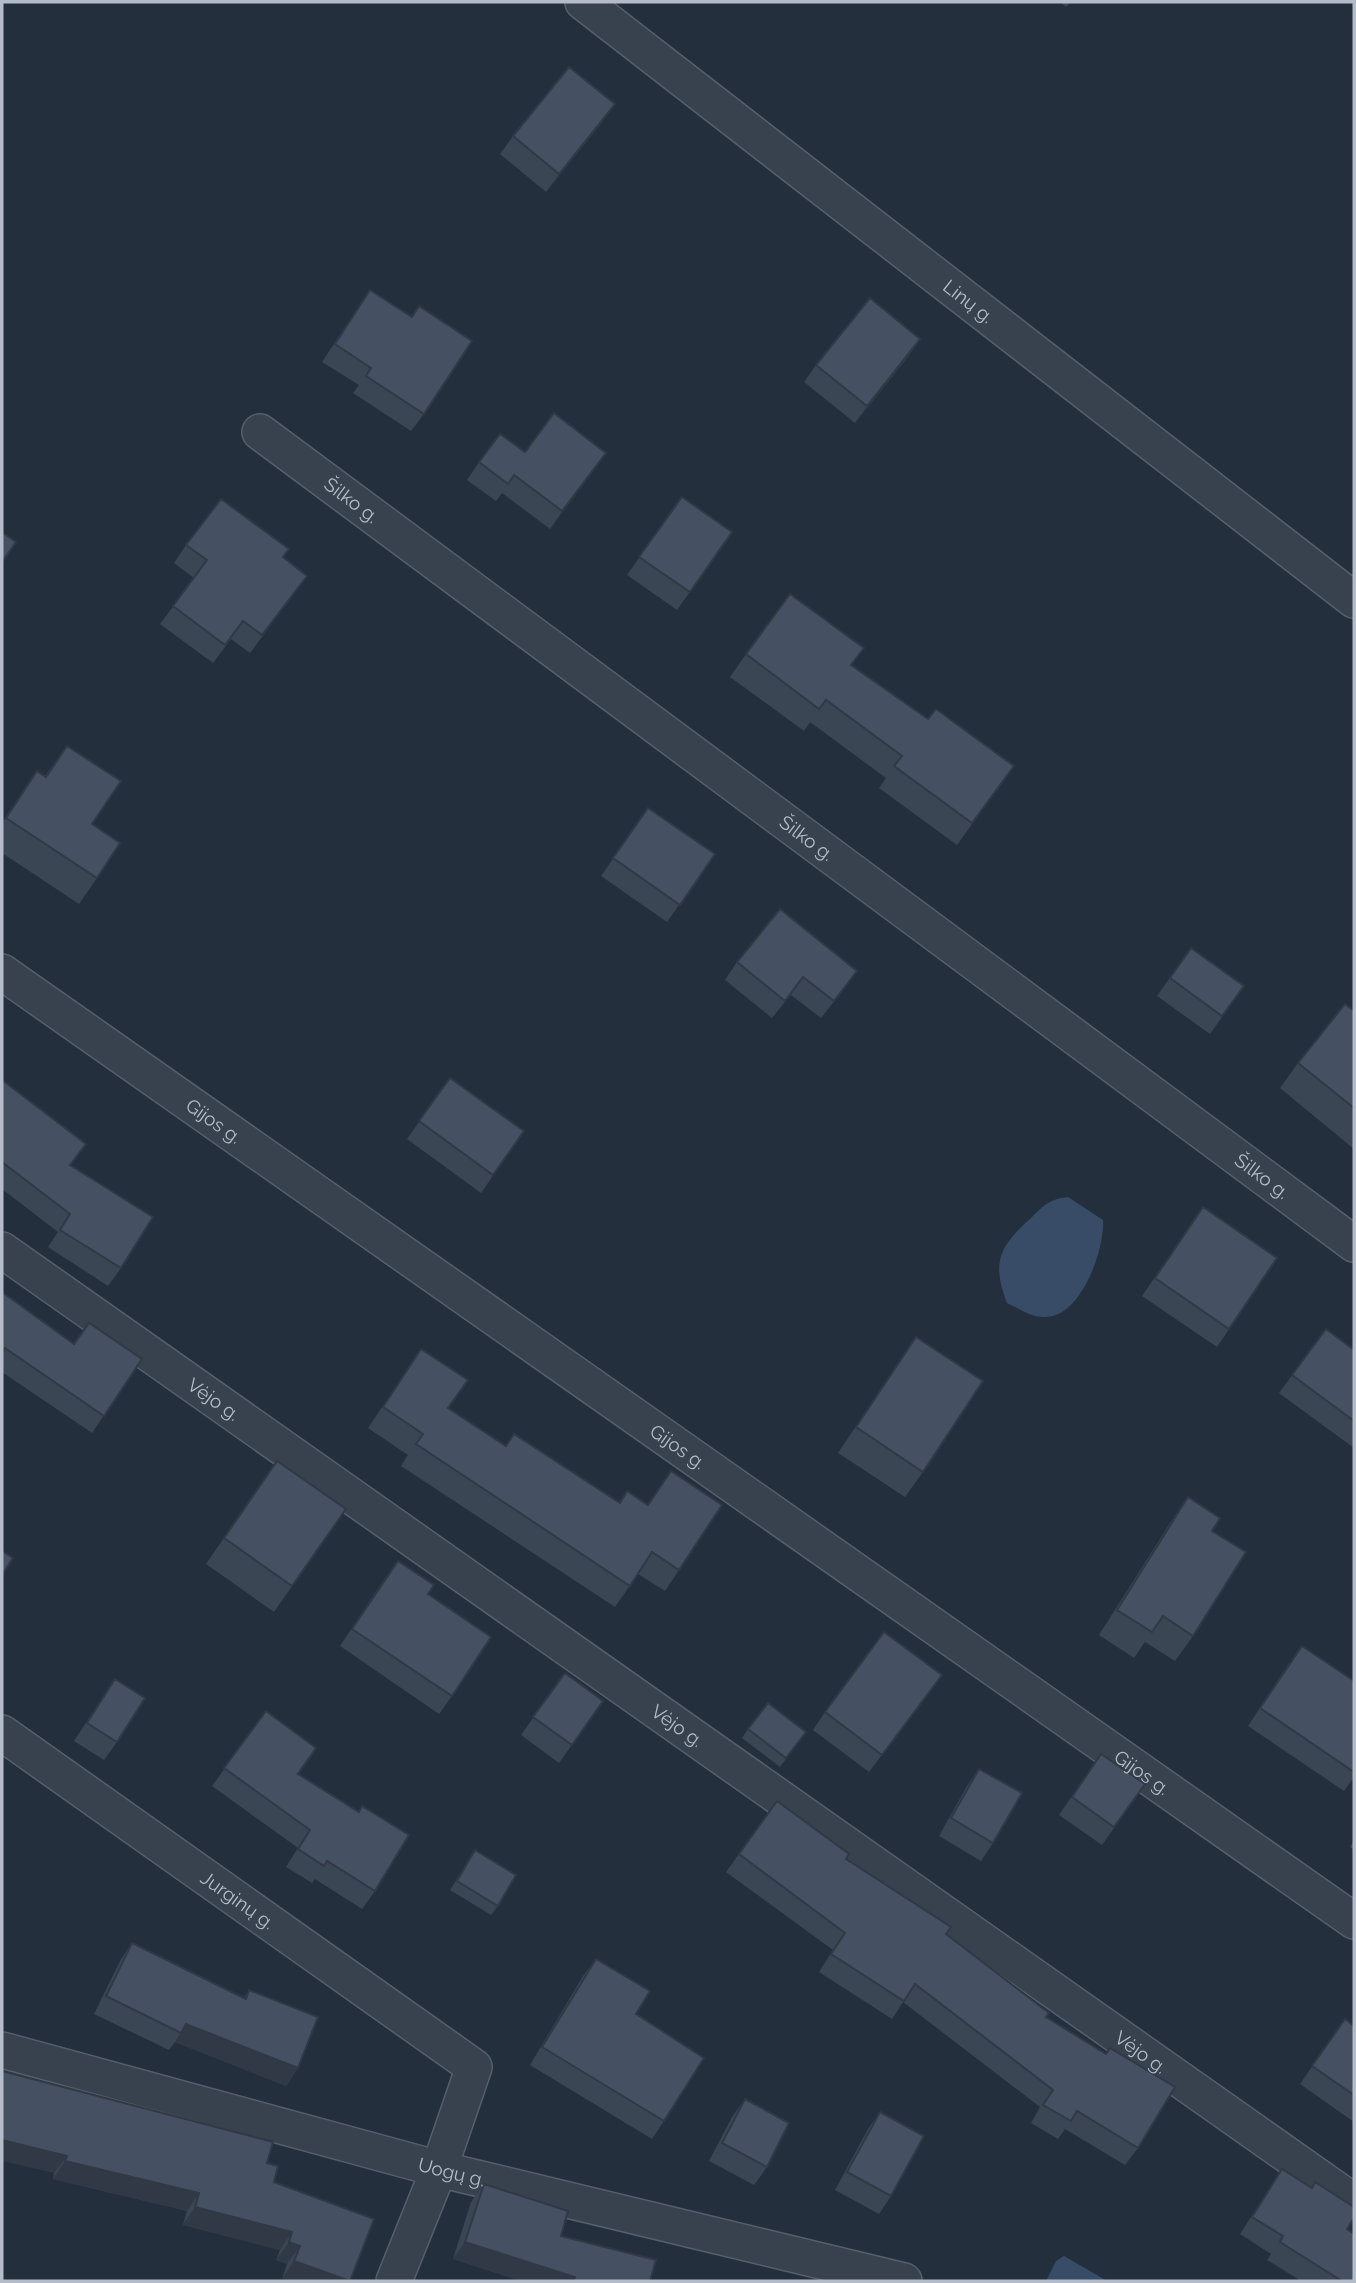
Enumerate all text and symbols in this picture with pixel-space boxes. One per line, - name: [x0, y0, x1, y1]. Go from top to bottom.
- street label: Linų g.: [939, 275, 998, 327]
- street label: Šilko g.: [320, 473, 383, 527]
- street label: Šilko g.: [775, 811, 838, 865]
- street label: Gijos g.: [182, 1094, 246, 1148]
- street label: Šilko g.: [1231, 1149, 1294, 1203]
- street label: Vėjo g.: [183, 1373, 244, 1425]
- street label: Gijos g.: [646, 1420, 710, 1474]
- street label: Vėjo g.: [647, 1700, 708, 1751]
- street label: Gijos g.: [1110, 1745, 1174, 1799]
- street label: Jurginų g.: [197, 1866, 279, 1934]
- street label: Vėjo g.: [1111, 2026, 1171, 2078]
- street label: Uogų g.: [416, 2153, 488, 2191]

